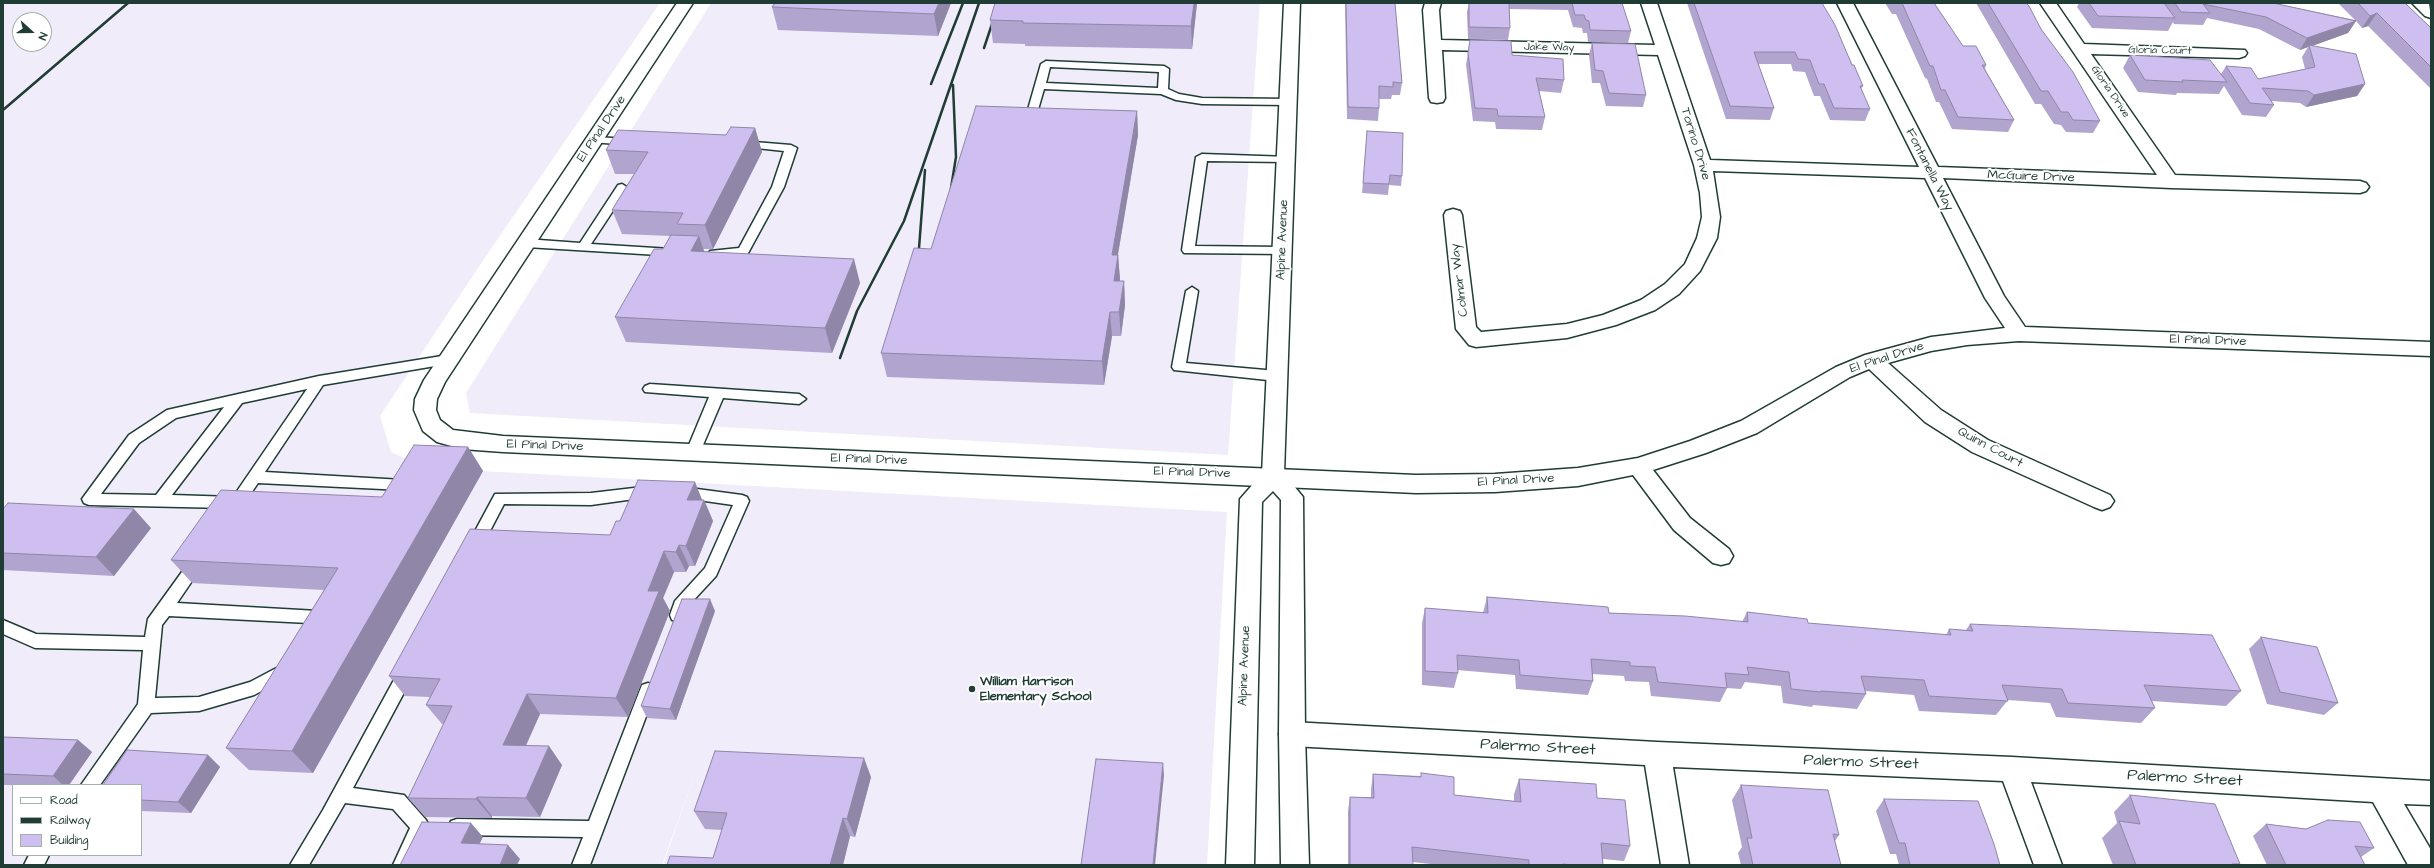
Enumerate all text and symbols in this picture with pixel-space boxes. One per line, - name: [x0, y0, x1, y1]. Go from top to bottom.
- north arrow: [12, 12, 52, 52]
- text: N: [34, 30, 51, 42]
- street label: Jake Way: [1524, 41, 1574, 55]
- street label: Gloria Court: [2128, 44, 2192, 58]
- street label: Gloria Drive: [2088, 64, 2132, 120]
- street label: El Pinal Drive: [574, 93, 630, 165]
- street label: Torino Drive: [1677, 106, 1713, 182]
- street label: Fontanella Way: [1902, 126, 1956, 214]
- street label: McGuire Drive: [1987, 168, 2075, 186]
- street label: Alpine Avenue: [1274, 199, 1292, 281]
- street label: Colmar Way: [1448, 243, 1472, 317]
- street label: El Pinal Drive: [2169, 332, 2247, 350]
- street label: El Pinal Drive: [1848, 339, 1926, 377]
- street label: Quinn Court: [1955, 424, 2025, 472]
- street label: El Pinal Drive: [506, 437, 584, 455]
- street label: El Pinal Drive: [830, 451, 908, 469]
- street label: El Pinal Drive: [1153, 464, 1231, 482]
- street label: El Pinal Drive: [1477, 471, 1555, 491]
- street label: Alpine Avenue: [1236, 625, 1254, 707]
- place label: William Harrison Elementary School: [980, 674, 1091, 705]
- marker: William Harrison Elementary School: [967, 684, 977, 694]
- street label: Palermo Street: [1480, 735, 1596, 761]
- street label: Palermo Street: [1803, 751, 1919, 775]
- street label: Palermo Street: [2127, 766, 2243, 792]
- legend: [12, 784, 142, 856]
- text: Road: [50, 792, 78, 809]
- text: Railway: [50, 812, 91, 829]
- text: Building: [50, 832, 88, 849]

